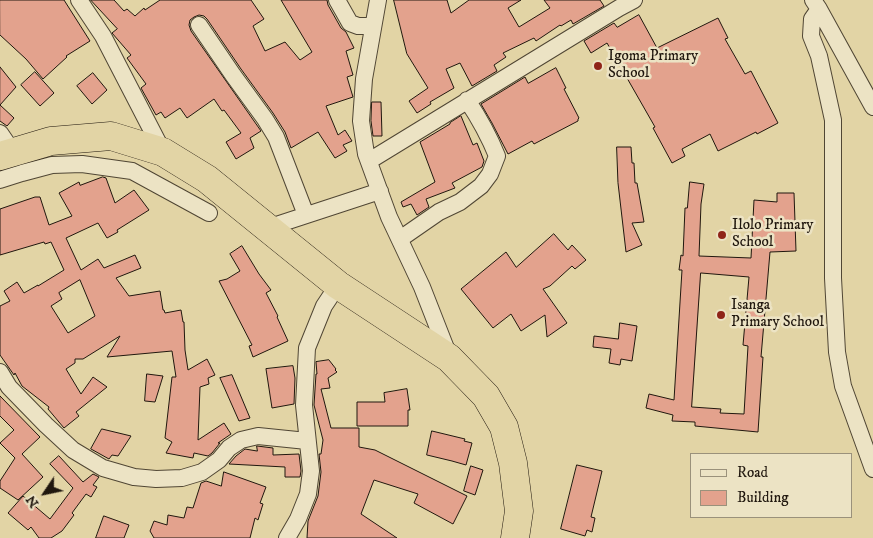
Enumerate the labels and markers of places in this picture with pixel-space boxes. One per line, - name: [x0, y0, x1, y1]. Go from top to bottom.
- place label: Igoma Primary School: [608, 48, 698, 83]
- marker: Igoma Primary School: [592, 60, 604, 72]
- place label: Ilolo Primary School: [732, 217, 813, 252]
- marker: Ilolo Primary School: [716, 229, 728, 241]
- place label: Isanga Primary School: [731, 297, 824, 332]
- marker: Isanga Primary School: [715, 309, 727, 321]

